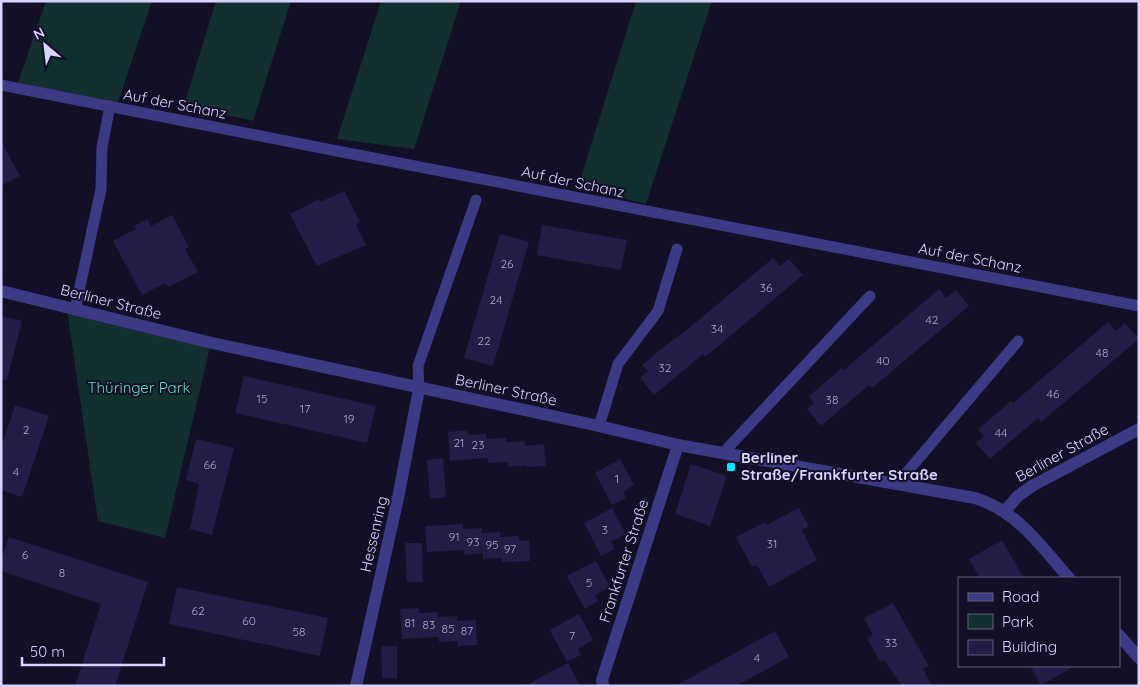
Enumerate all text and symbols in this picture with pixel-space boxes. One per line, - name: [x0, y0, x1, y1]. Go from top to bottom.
- north arrow: [20, 20, 70, 70]
- text: N: [30, 23, 48, 44]
- street label: Auf der Schanz: [122, 84, 228, 123]
- street label: Auf der Schanz: [520, 161, 626, 202]
- street label: Auf der Schanz: [917, 238, 1023, 277]
- house number: 26: [500, 256, 514, 271]
- street label: Berliner Straße: [59, 280, 164, 323]
- house number: 36: [760, 280, 773, 295]
- house number: 24: [490, 292, 502, 307]
- house number: 42: [926, 312, 939, 327]
- house number: 34: [711, 321, 723, 336]
- house number: 22: [477, 333, 491, 348]
- house number: 48: [1096, 345, 1108, 360]
- house number: 40: [876, 353, 890, 368]
- house number: 32: [659, 360, 672, 375]
- street label: Berliner Straße: [454, 369, 559, 410]
- park label: Thüringer Park: [88, 378, 190, 397]
- house number: 46: [1047, 386, 1060, 401]
- house number: 15: [257, 391, 267, 406]
- house number: 38: [826, 392, 838, 407]
- house number: 17: [300, 401, 310, 416]
- house number: 19: [343, 411, 355, 426]
- street label: Berliner Straße: [1012, 419, 1112, 486]
- house number: 2: [23, 422, 30, 437]
- house number: 44: [995, 425, 1007, 440]
- house number: 21: [453, 435, 465, 450]
- house number: 23: [472, 437, 484, 452]
- place label: Berliner Straße/Frankfurter Straße: [741, 448, 938, 484]
- house number: 66: [204, 457, 217, 472]
- marker: Berliner Straße/Frankfurter Straße: [725, 461, 737, 473]
- house number: 4: [13, 464, 19, 479]
- house number: 1: [615, 471, 619, 486]
- street label: Hessenring: [356, 494, 391, 574]
- street label: Frankfurter Straße: [595, 497, 652, 625]
- house number: 3: [602, 522, 608, 537]
- house number: 91: [448, 529, 460, 544]
- house number: 93: [467, 534, 479, 549]
- house number: 31: [767, 536, 777, 551]
- house number: 95: [485, 537, 499, 552]
- house number: 97: [504, 541, 516, 556]
- house number: 6: [22, 547, 29, 562]
- house number: 8: [59, 565, 65, 580]
- house number: 5: [586, 575, 592, 590]
- legend: [958, 577, 1120, 667]
- text: Road: [1002, 587, 1039, 606]
- house number: 62: [191, 603, 205, 618]
- text: Park: [1002, 612, 1034, 631]
- house number: 60: [242, 613, 256, 628]
- house number: 81: [405, 615, 415, 630]
- house number: 83: [423, 617, 435, 632]
- house number: 85: [441, 621, 455, 636]
- house number: 87: [461, 623, 473, 638]
- house number: 58: [292, 624, 306, 639]
- house number: 7: [569, 628, 575, 643]
- scale bar: [22, 634, 165, 666]
- house number: 33: [885, 635, 897, 650]
- text: Building: [1002, 637, 1057, 656]
- text: 50 m: [30, 642, 65, 661]
- house number: 4: [754, 650, 760, 665]

